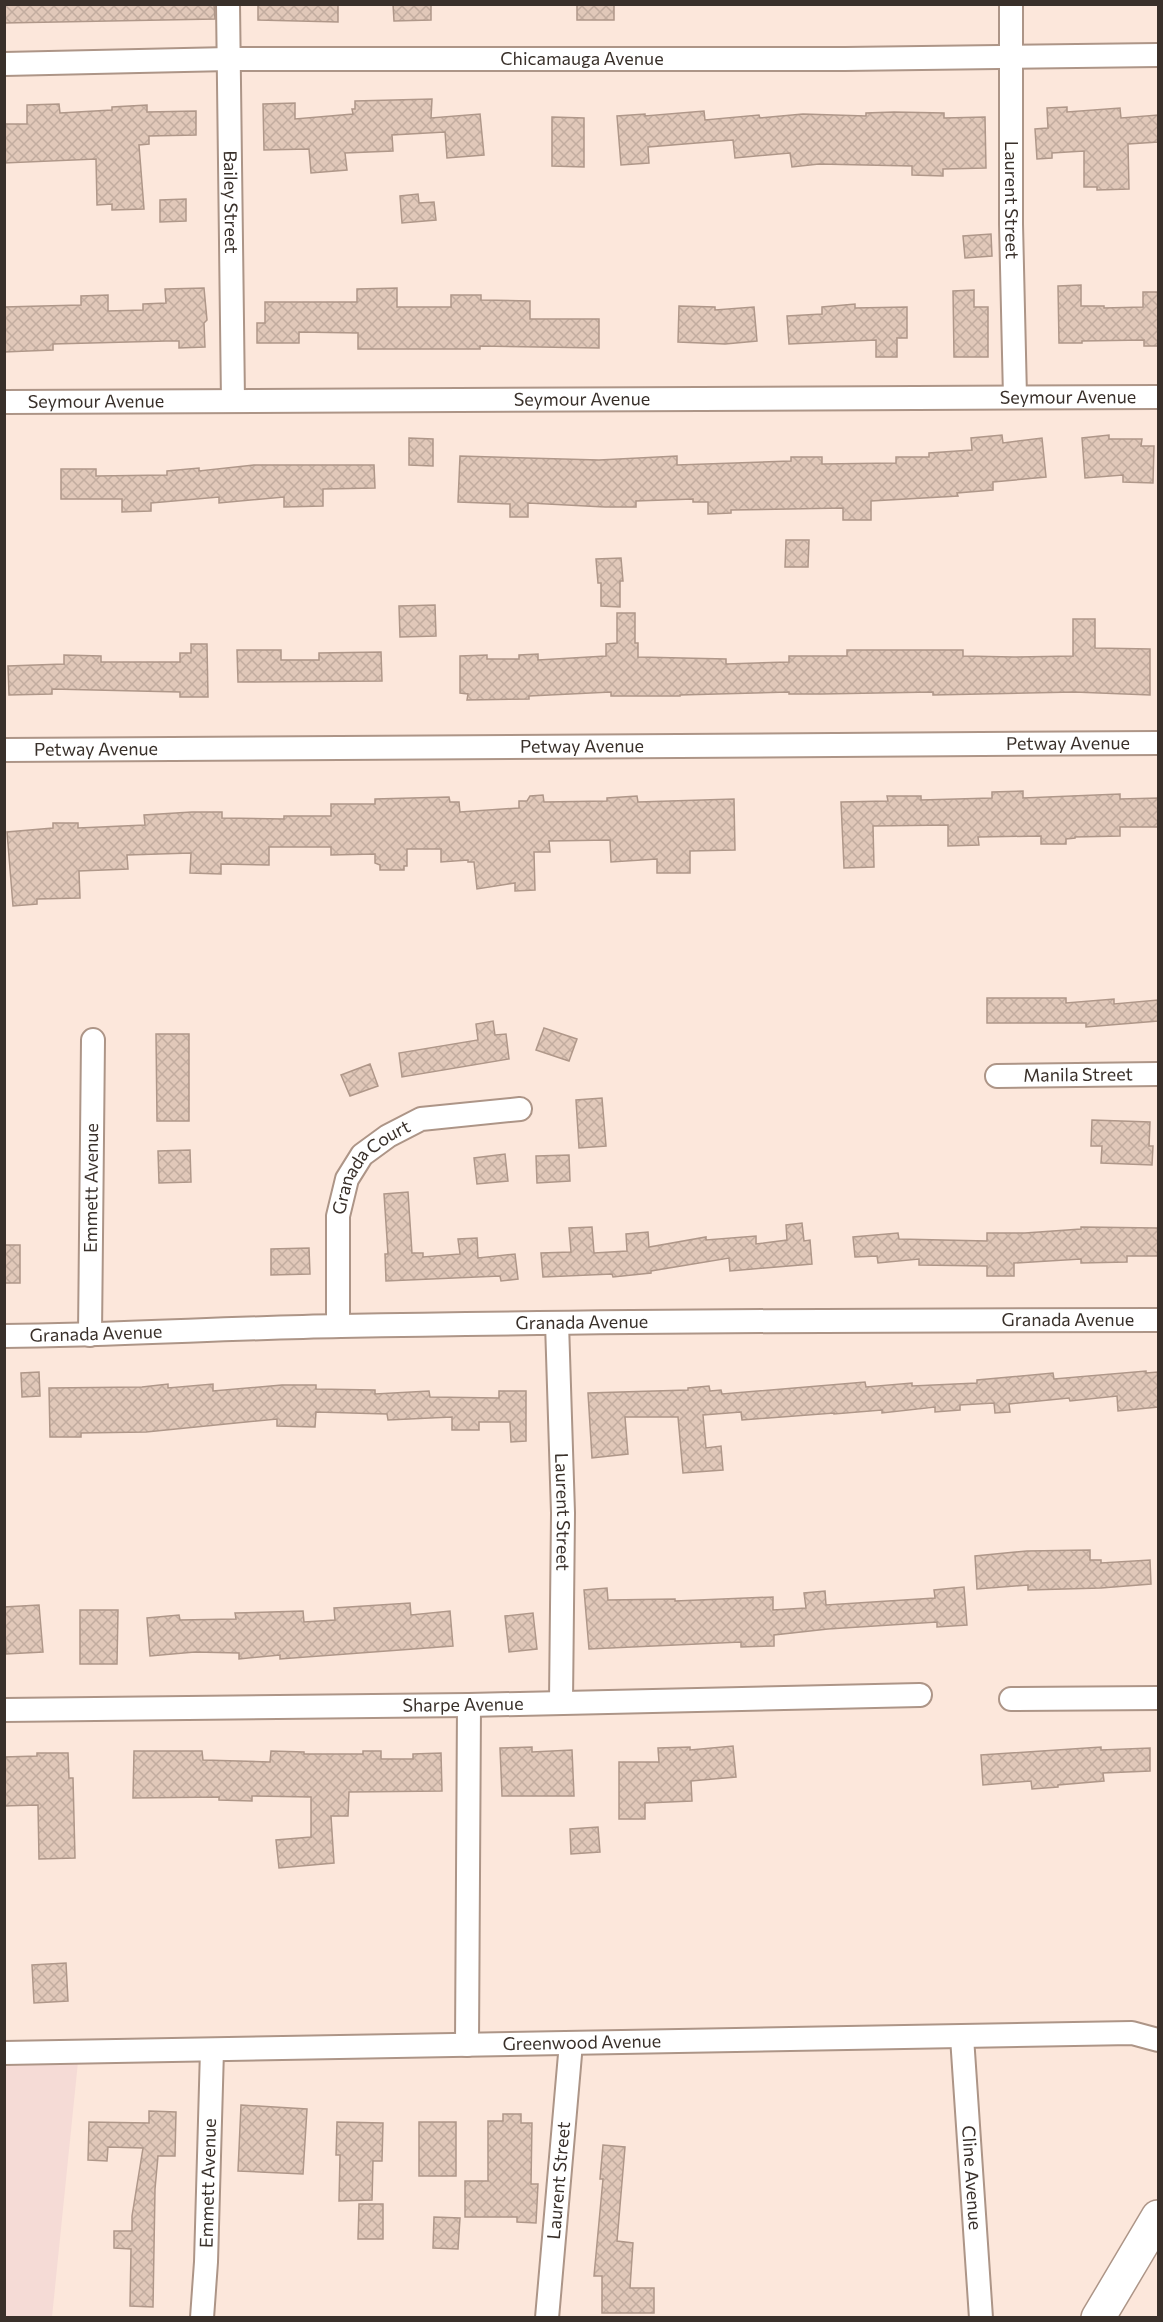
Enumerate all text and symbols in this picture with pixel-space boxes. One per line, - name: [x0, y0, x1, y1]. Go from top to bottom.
- street label: Chicamauga Avenue: [500, 47, 664, 69]
- street label: Laurent Street: [1001, 141, 1024, 259]
- street label: Bailey Street: [220, 150, 243, 254]
- street label: Seymour Avenue: [1000, 385, 1136, 408]
- street label: Seymour Avenue: [514, 387, 650, 410]
- street label: Seymour Avenue: [28, 389, 164, 412]
- street label: Petway Avenue: [1006, 731, 1130, 754]
- street label: Petway Avenue: [520, 734, 644, 757]
- street label: Petway Avenue: [34, 737, 158, 760]
- street label: Manila Street: [1023, 1062, 1133, 1086]
- street label: Granada Court: [327, 1115, 414, 1217]
- street label: Emmett Avenue: [79, 1123, 102, 1253]
- street label: Granada Avenue: [1002, 1308, 1134, 1330]
- street label: Granada Avenue: [515, 1310, 648, 1333]
- street label: Granada Avenue: [29, 1320, 163, 1346]
- street label: Laurent Street: [551, 1452, 575, 1571]
- street label: Sharpe Avenue: [402, 1692, 524, 1716]
- street label: Greenwood Avenue: [502, 2029, 661, 2054]
- street label: Emmett Avenue: [194, 2118, 220, 2248]
- street label: Laurent Street: [542, 2121, 574, 2240]
- street label: Cline Avenue: [958, 2125, 987, 2231]

